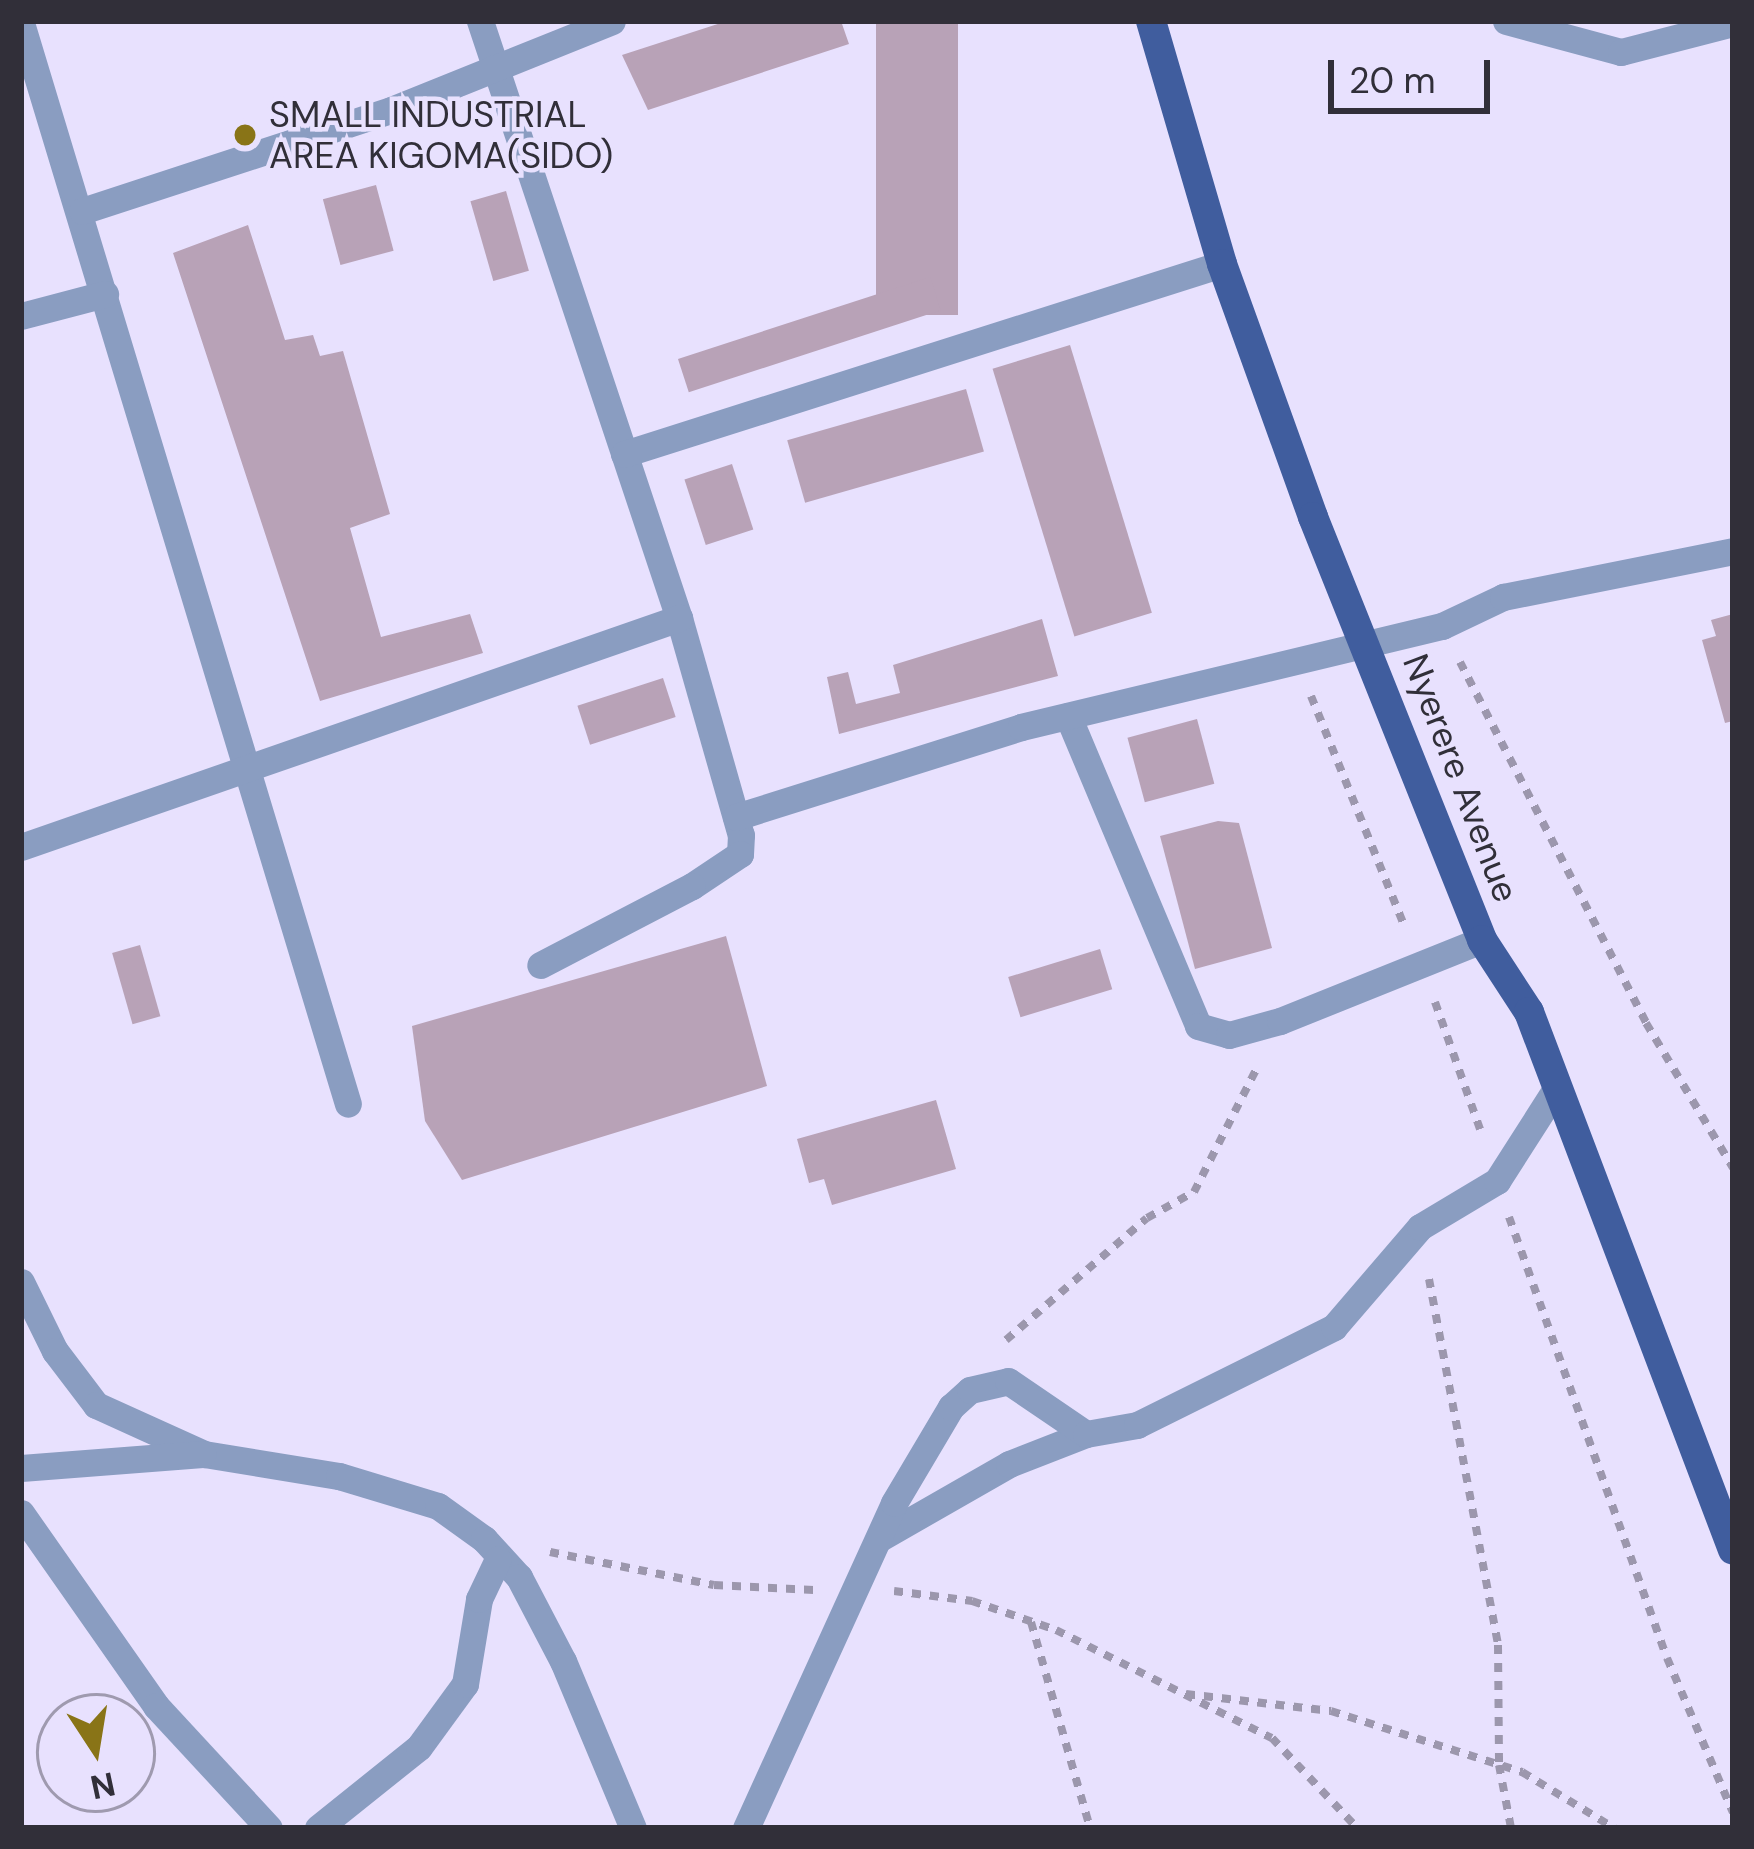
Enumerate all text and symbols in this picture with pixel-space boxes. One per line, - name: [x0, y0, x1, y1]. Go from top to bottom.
- scale bar: [1334, 36, 1496, 110]
- text: 20 m: [1349, 57, 1436, 104]
- place label: SMALL INDUSTRIAL AREA KIGOMA(SIDO): [269, 92, 613, 177]
- marker: SMALL INDUSTRIAL AREA KIGOMA(SIDO): [232, 122, 258, 148]
- street label: Nyerere Avenue: [1394, 648, 1528, 908]
- north arrow: [36, 1693, 156, 1813]
- text: N: [87, 1762, 119, 1809]

